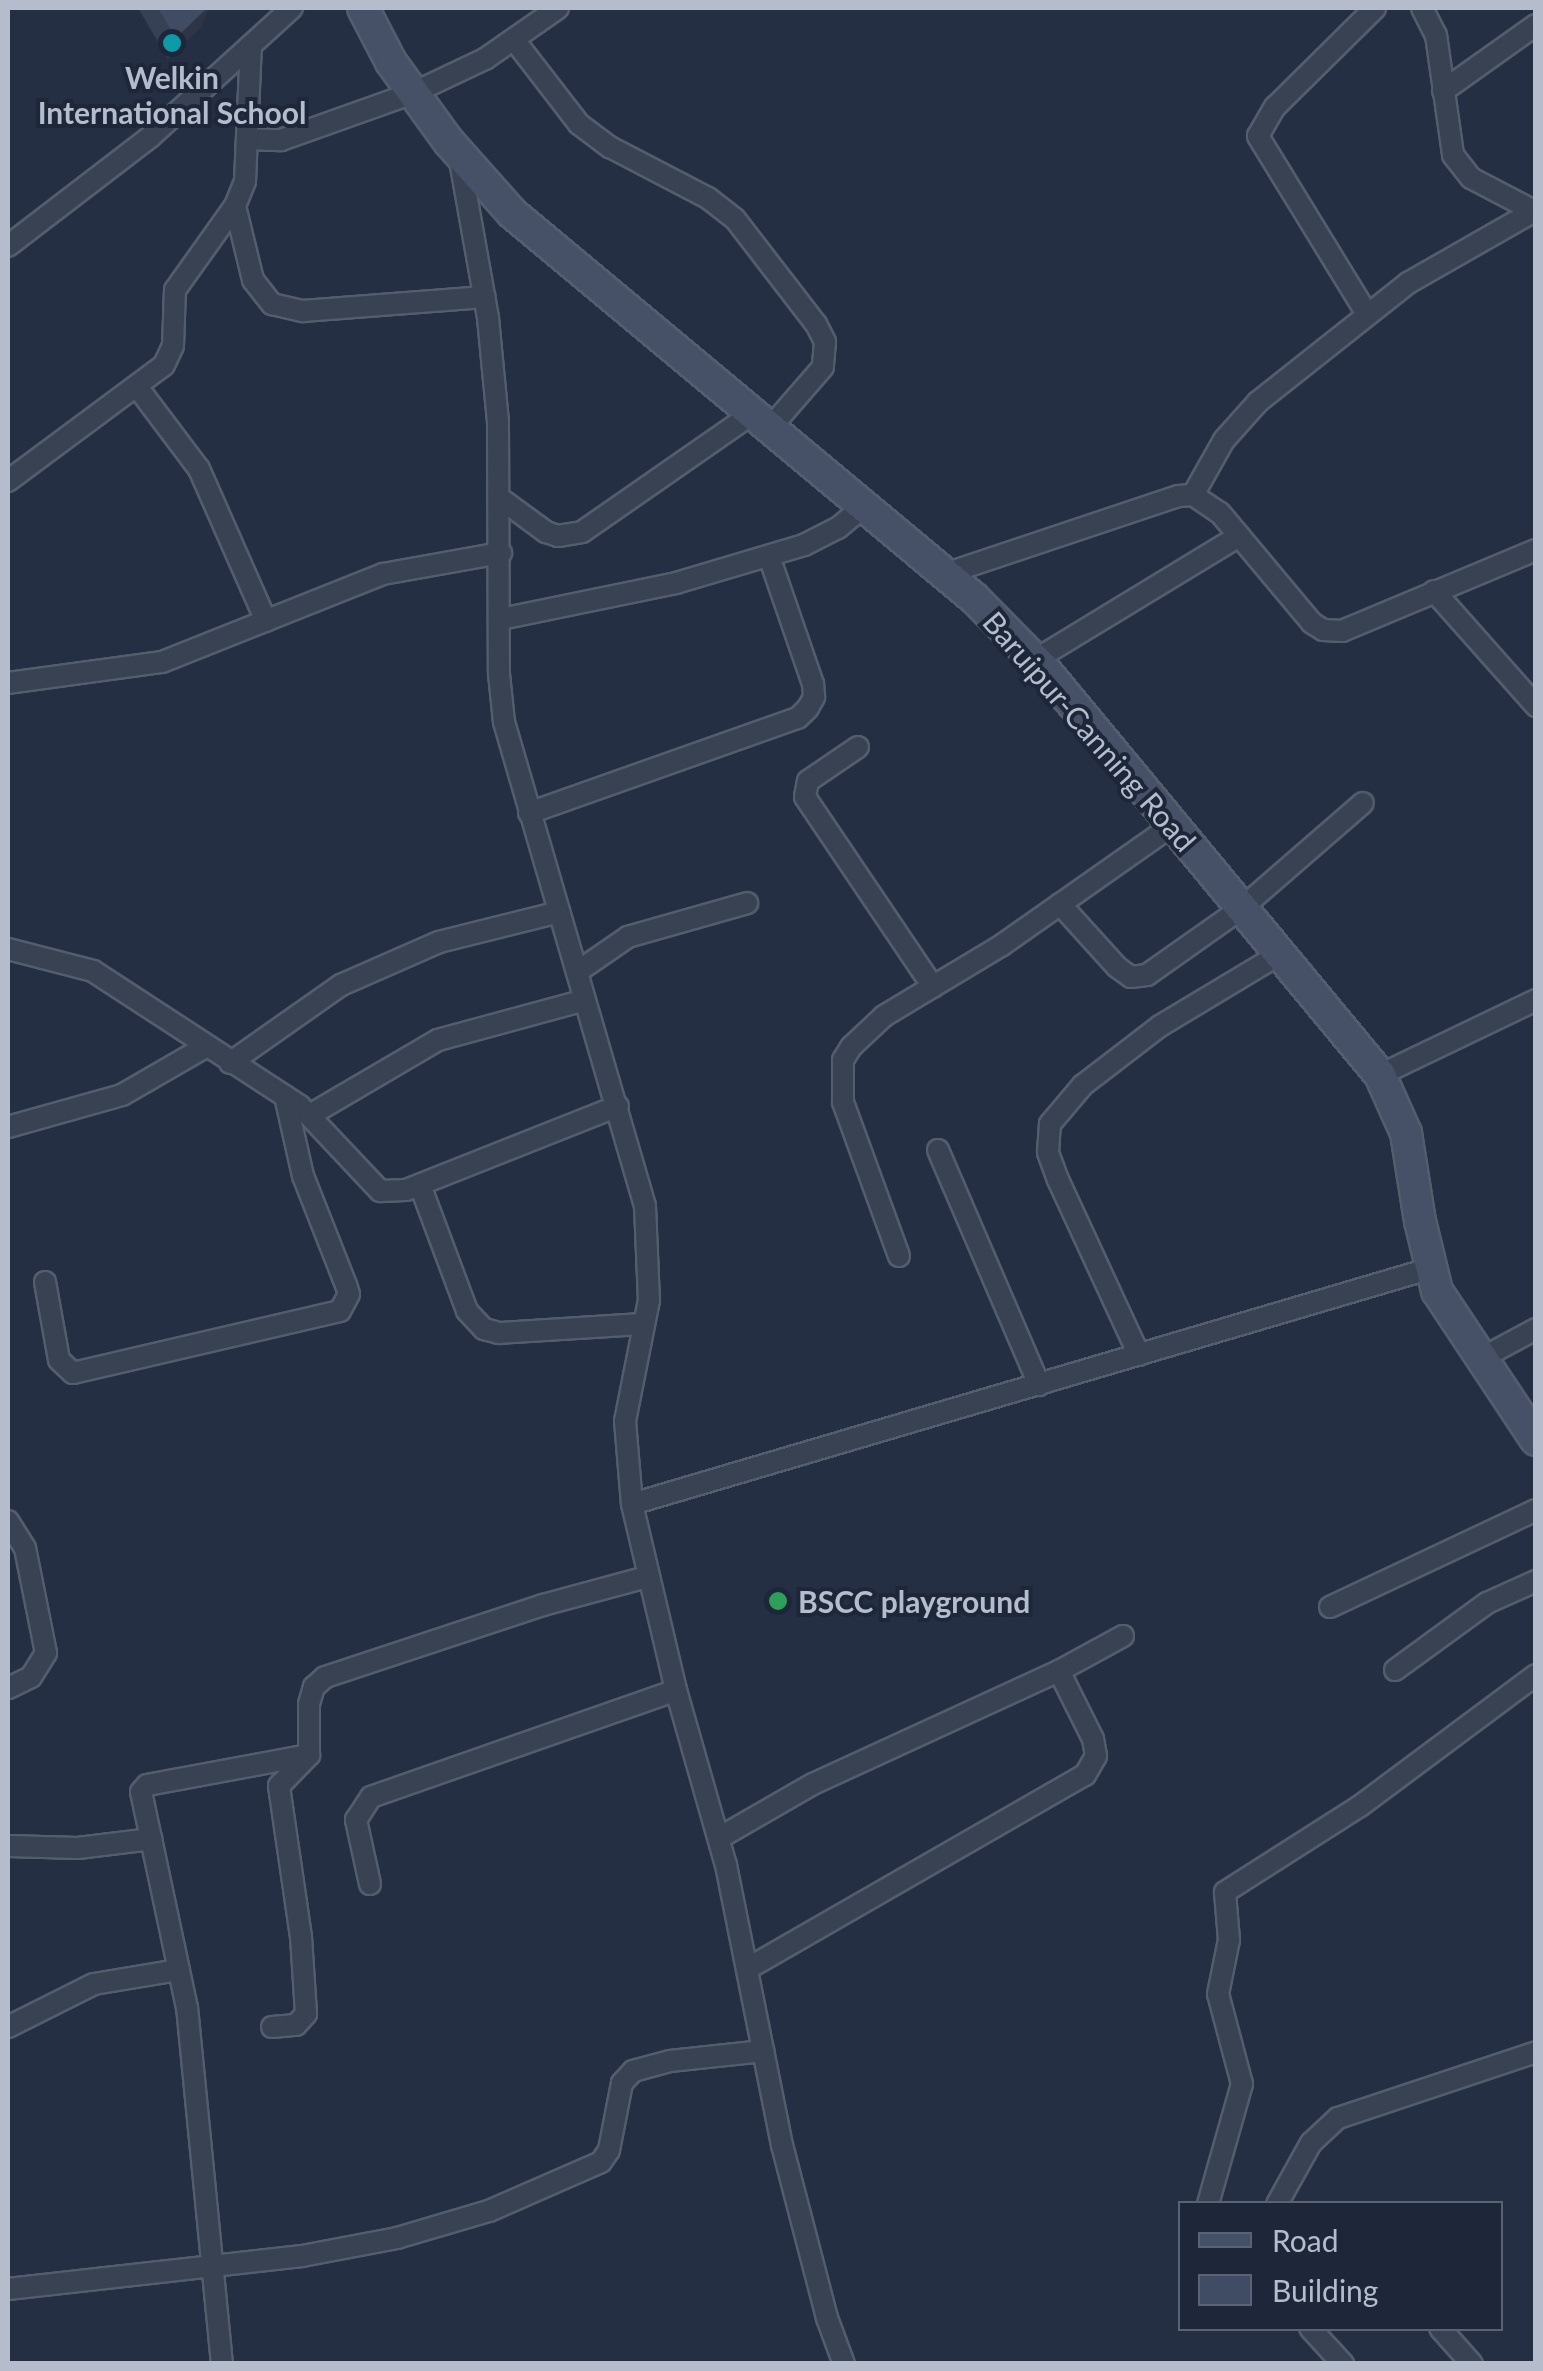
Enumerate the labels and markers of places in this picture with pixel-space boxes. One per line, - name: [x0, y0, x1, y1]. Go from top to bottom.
- marker: Welkin International School: [161, 32, 183, 54]
- place label: Welkin International School: [38, 59, 306, 130]
- place label: BSCC playground: [798, 1583, 1030, 1619]
- marker: BSCC playground: [767, 1590, 789, 1612]

